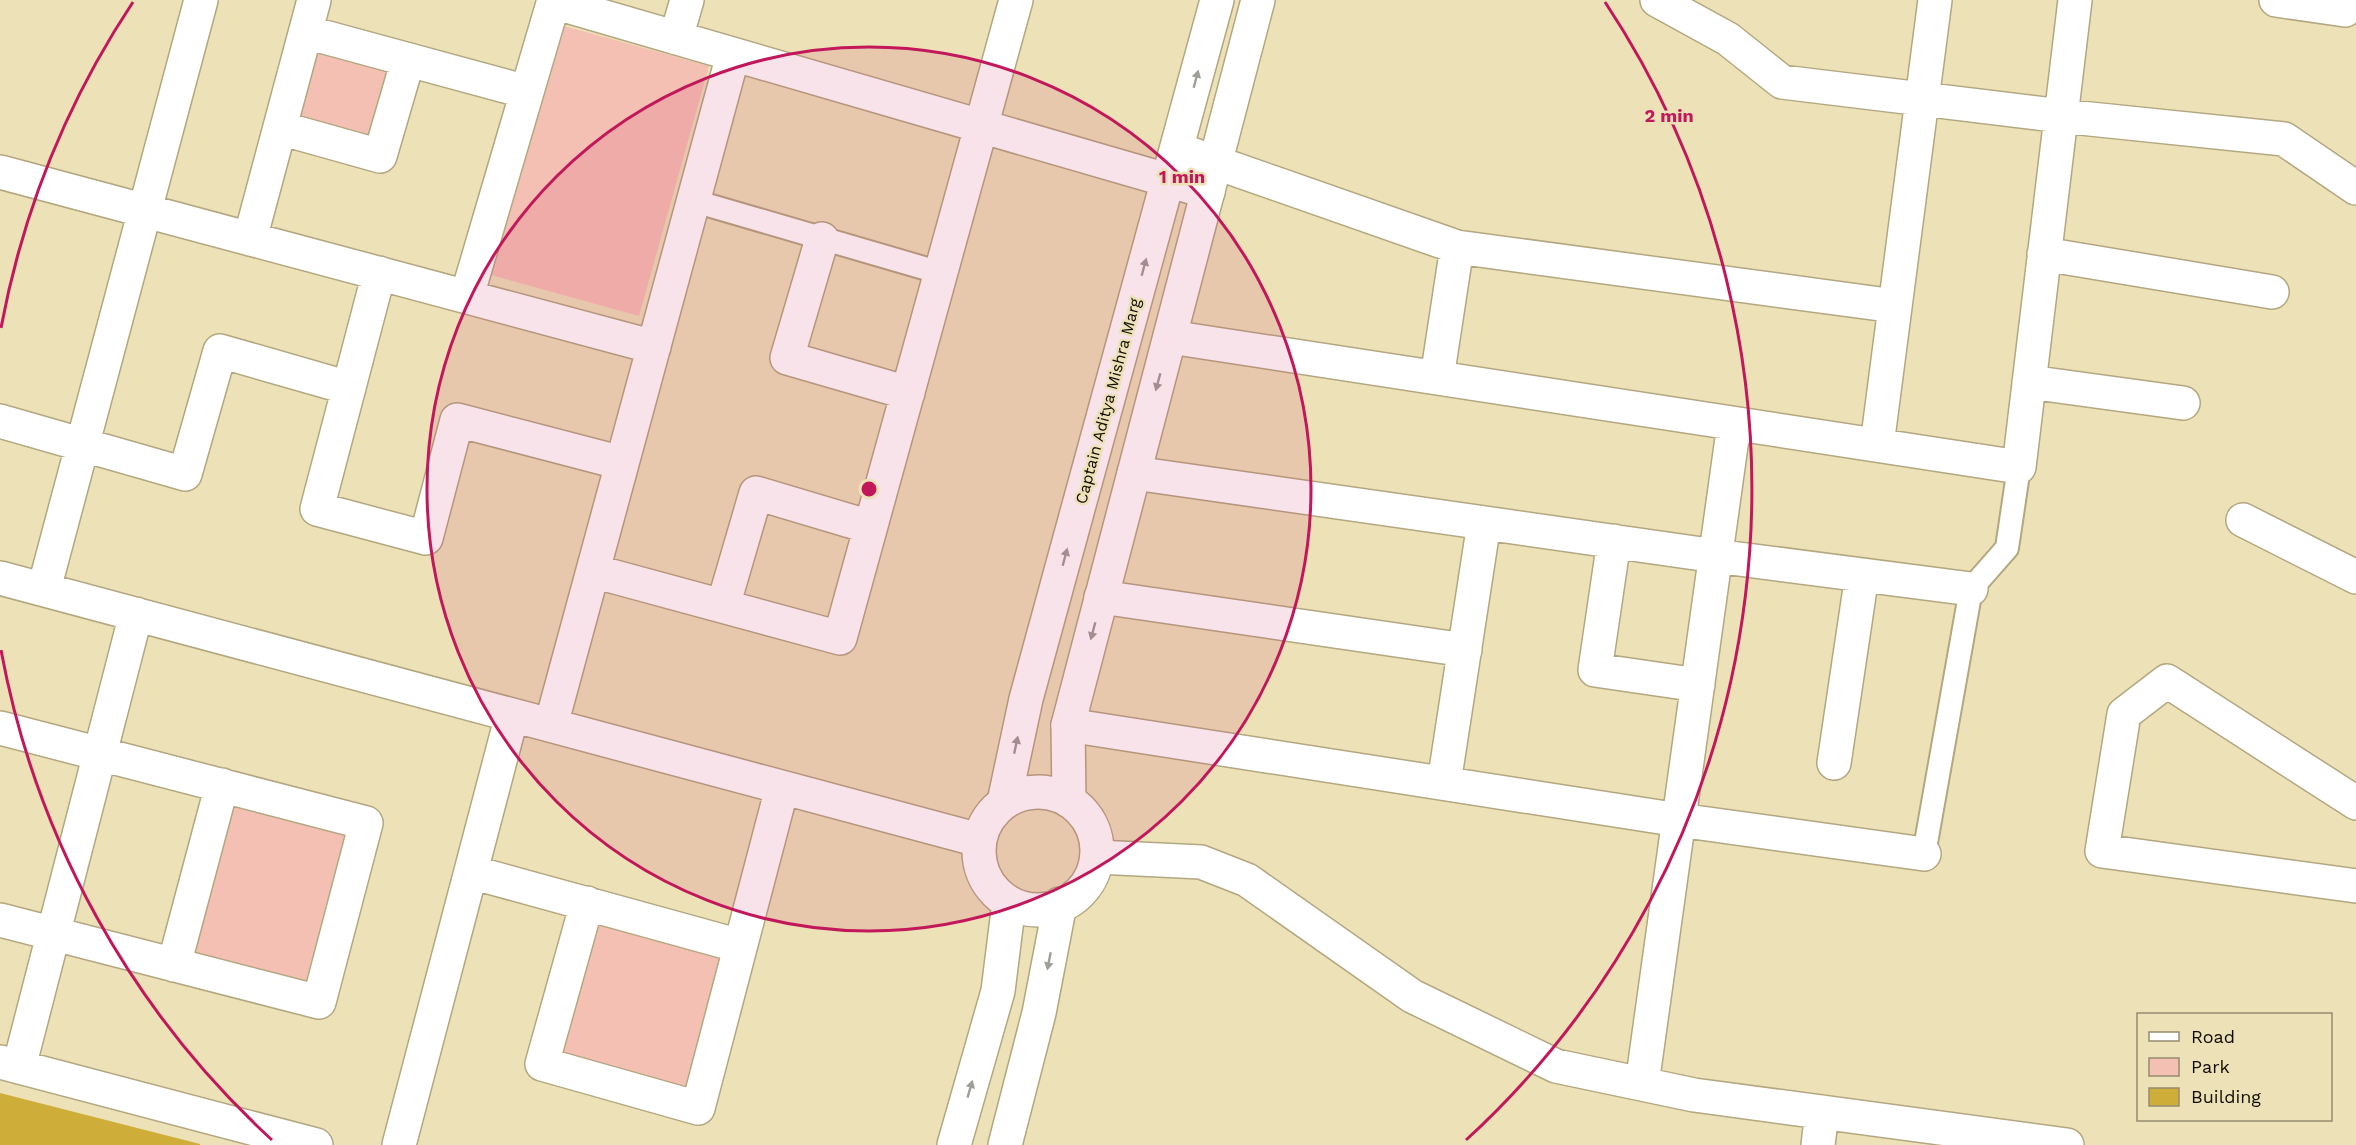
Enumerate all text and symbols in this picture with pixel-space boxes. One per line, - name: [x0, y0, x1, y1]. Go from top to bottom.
- one-way arrow: [1191, 70, 1201, 88]
- text: 2 min: [1644, 105, 1694, 126]
- text: 1 min: [1159, 166, 1205, 187]
- one-way arrow: [1140, 258, 1149, 276]
- street label: Captain Aditya Mishra Marg: [1071, 296, 1145, 506]
- one-way arrow: [1153, 372, 1163, 391]
- centre of rings: [859, 479, 879, 499]
- one-way arrow: [1061, 547, 1070, 565]
- one-way arrow: [1087, 622, 1097, 640]
- one-way arrow: [1012, 735, 1021, 754]
- one-way arrow: [1044, 952, 1053, 971]
- legend: [2137, 1013, 2332, 1121]
- text: Road: [2191, 1026, 2235, 1047]
- text: Park: [2191, 1056, 2230, 1077]
- one-way arrow: [966, 1080, 975, 1098]
- text: Building: [2191, 1086, 2261, 1107]

